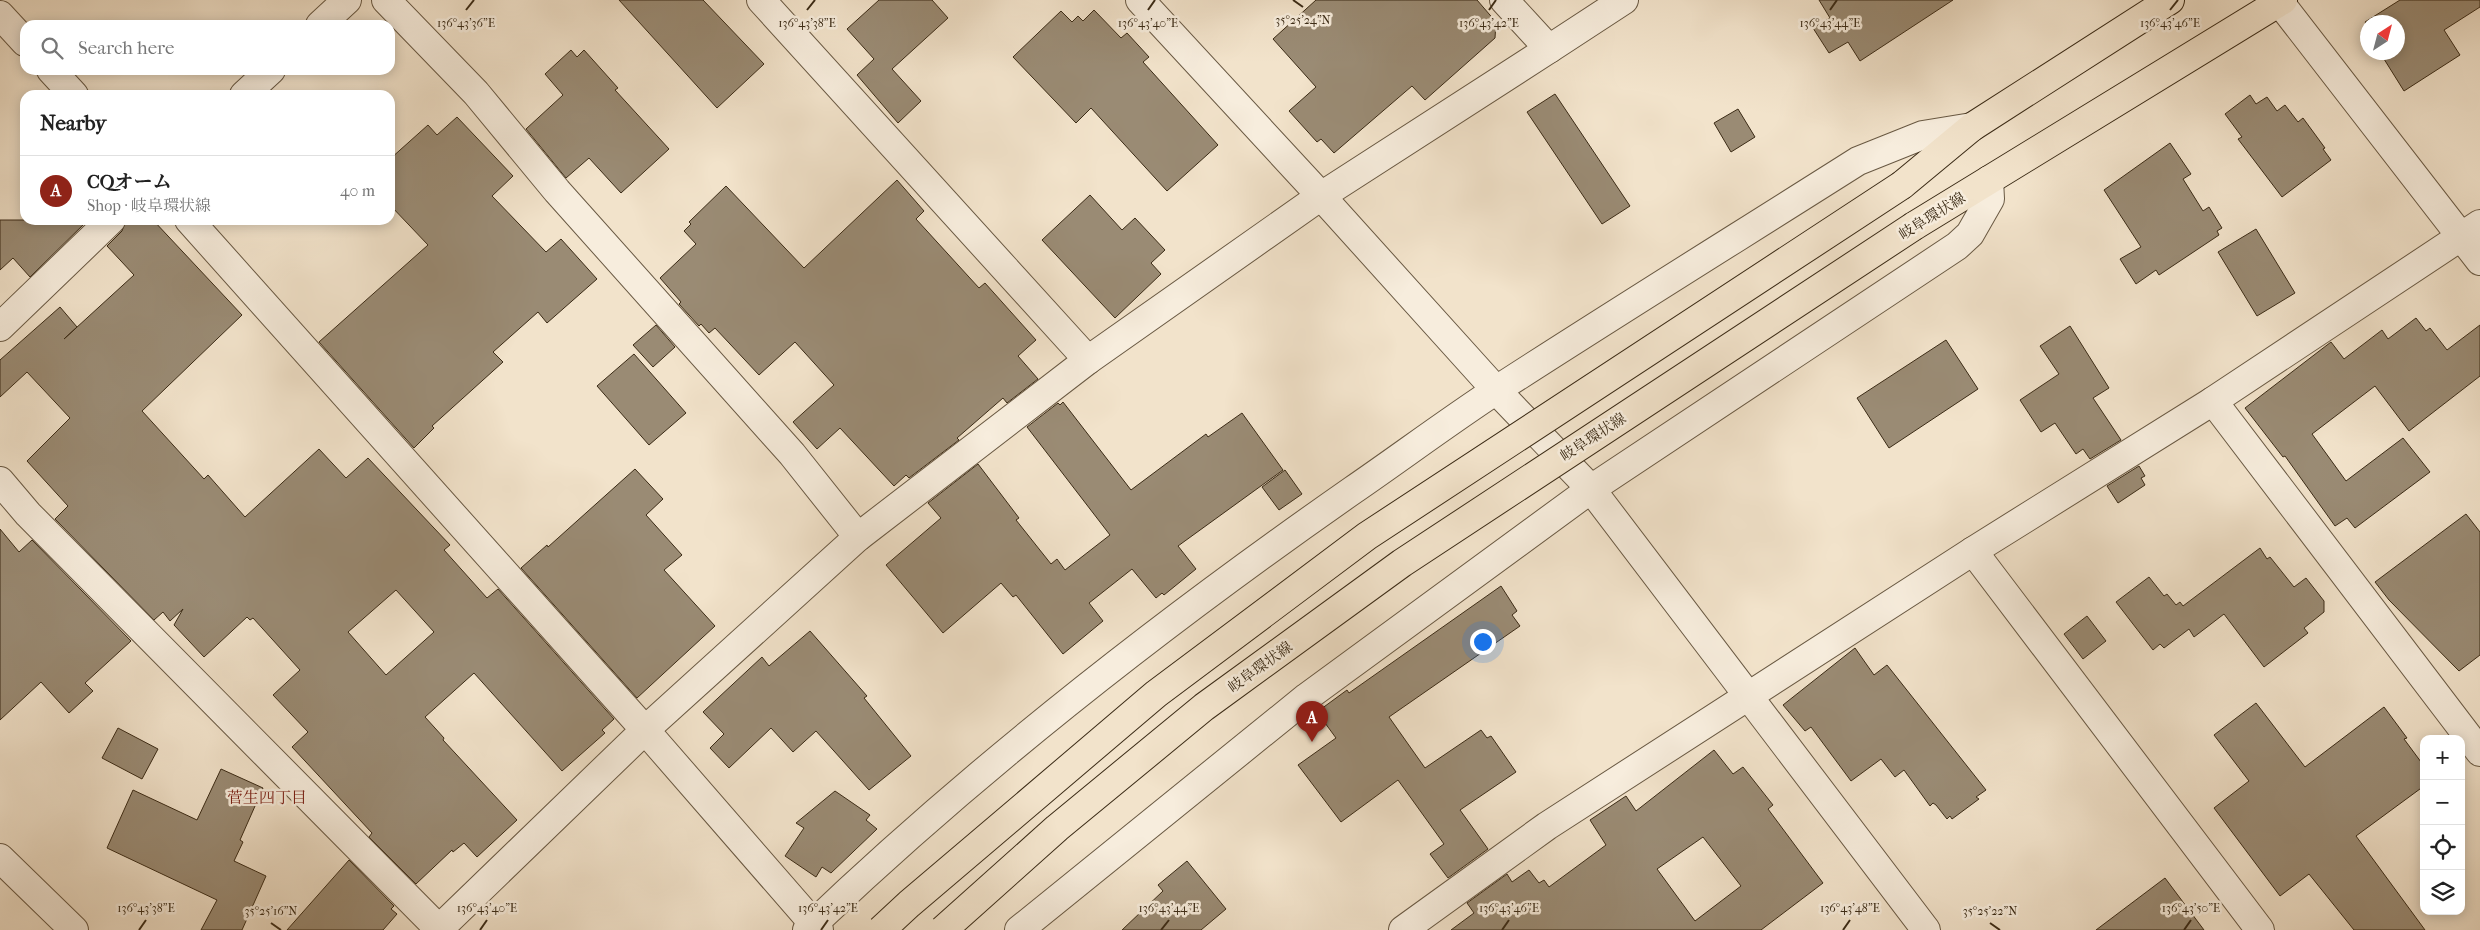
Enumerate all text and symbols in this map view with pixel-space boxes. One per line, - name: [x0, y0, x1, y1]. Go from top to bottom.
- text: 35°25'24"N: [1275, 13, 1331, 27]
- north arrow: [2360, 15, 2405, 60]
- text: 136°43'36"E: [437, 16, 495, 30]
- text: 136°43'38"E: [778, 16, 836, 30]
- text: 136°43'40"E: [1118, 16, 1178, 30]
- text: 136°43'42"E: [1459, 16, 1519, 30]
- text: 136°43'44"E: [1800, 16, 1860, 30]
- text: 136°43'46"E: [2140, 16, 2200, 30]
- search box: [20, 20, 395, 75]
- icon: search: [38, 34, 66, 62]
- text: Search here: [78, 37, 174, 59]
- text: Nearby: [40, 111, 106, 135]
- text: CQオーム: [87, 171, 171, 193]
- text: A: [51, 181, 61, 200]
- text: 40 m: [340, 181, 375, 200]
- street label: 岐阜環状線: [1895, 188, 1969, 244]
- text: Shop · 岐阜環状線: [87, 196, 211, 215]
- street label: 岐阜環状線: [1557, 409, 1629, 465]
- your location: [1470, 629, 1496, 655]
- street label: 岐阜環状線: [1224, 638, 1296, 696]
- pin: A: [1296, 701, 1328, 742]
- map controls: [2420, 735, 2465, 915]
- button: +: [2420, 735, 2465, 780]
- button: −: [2420, 780, 2465, 825]
- district label: 菅生四丁目: [227, 788, 307, 807]
- button: locate: [2420, 825, 2465, 870]
- button: layers: [2420, 870, 2465, 915]
- text: 136°43'38"E: [117, 901, 175, 915]
- text: 136°43'40"E: [457, 901, 517, 915]
- text: 136°43'42"E: [798, 901, 858, 915]
- text: 136°43'44"E: [1139, 901, 1199, 915]
- text: 136°43'46"E: [1479, 901, 1539, 915]
- text: 136°43'48"E: [1820, 901, 1880, 915]
- text: 136°43'50"E: [2162, 901, 2220, 915]
- text: 35°25'16"N: [245, 904, 297, 918]
- text: 35°25'22"N: [1963, 904, 2017, 918]

